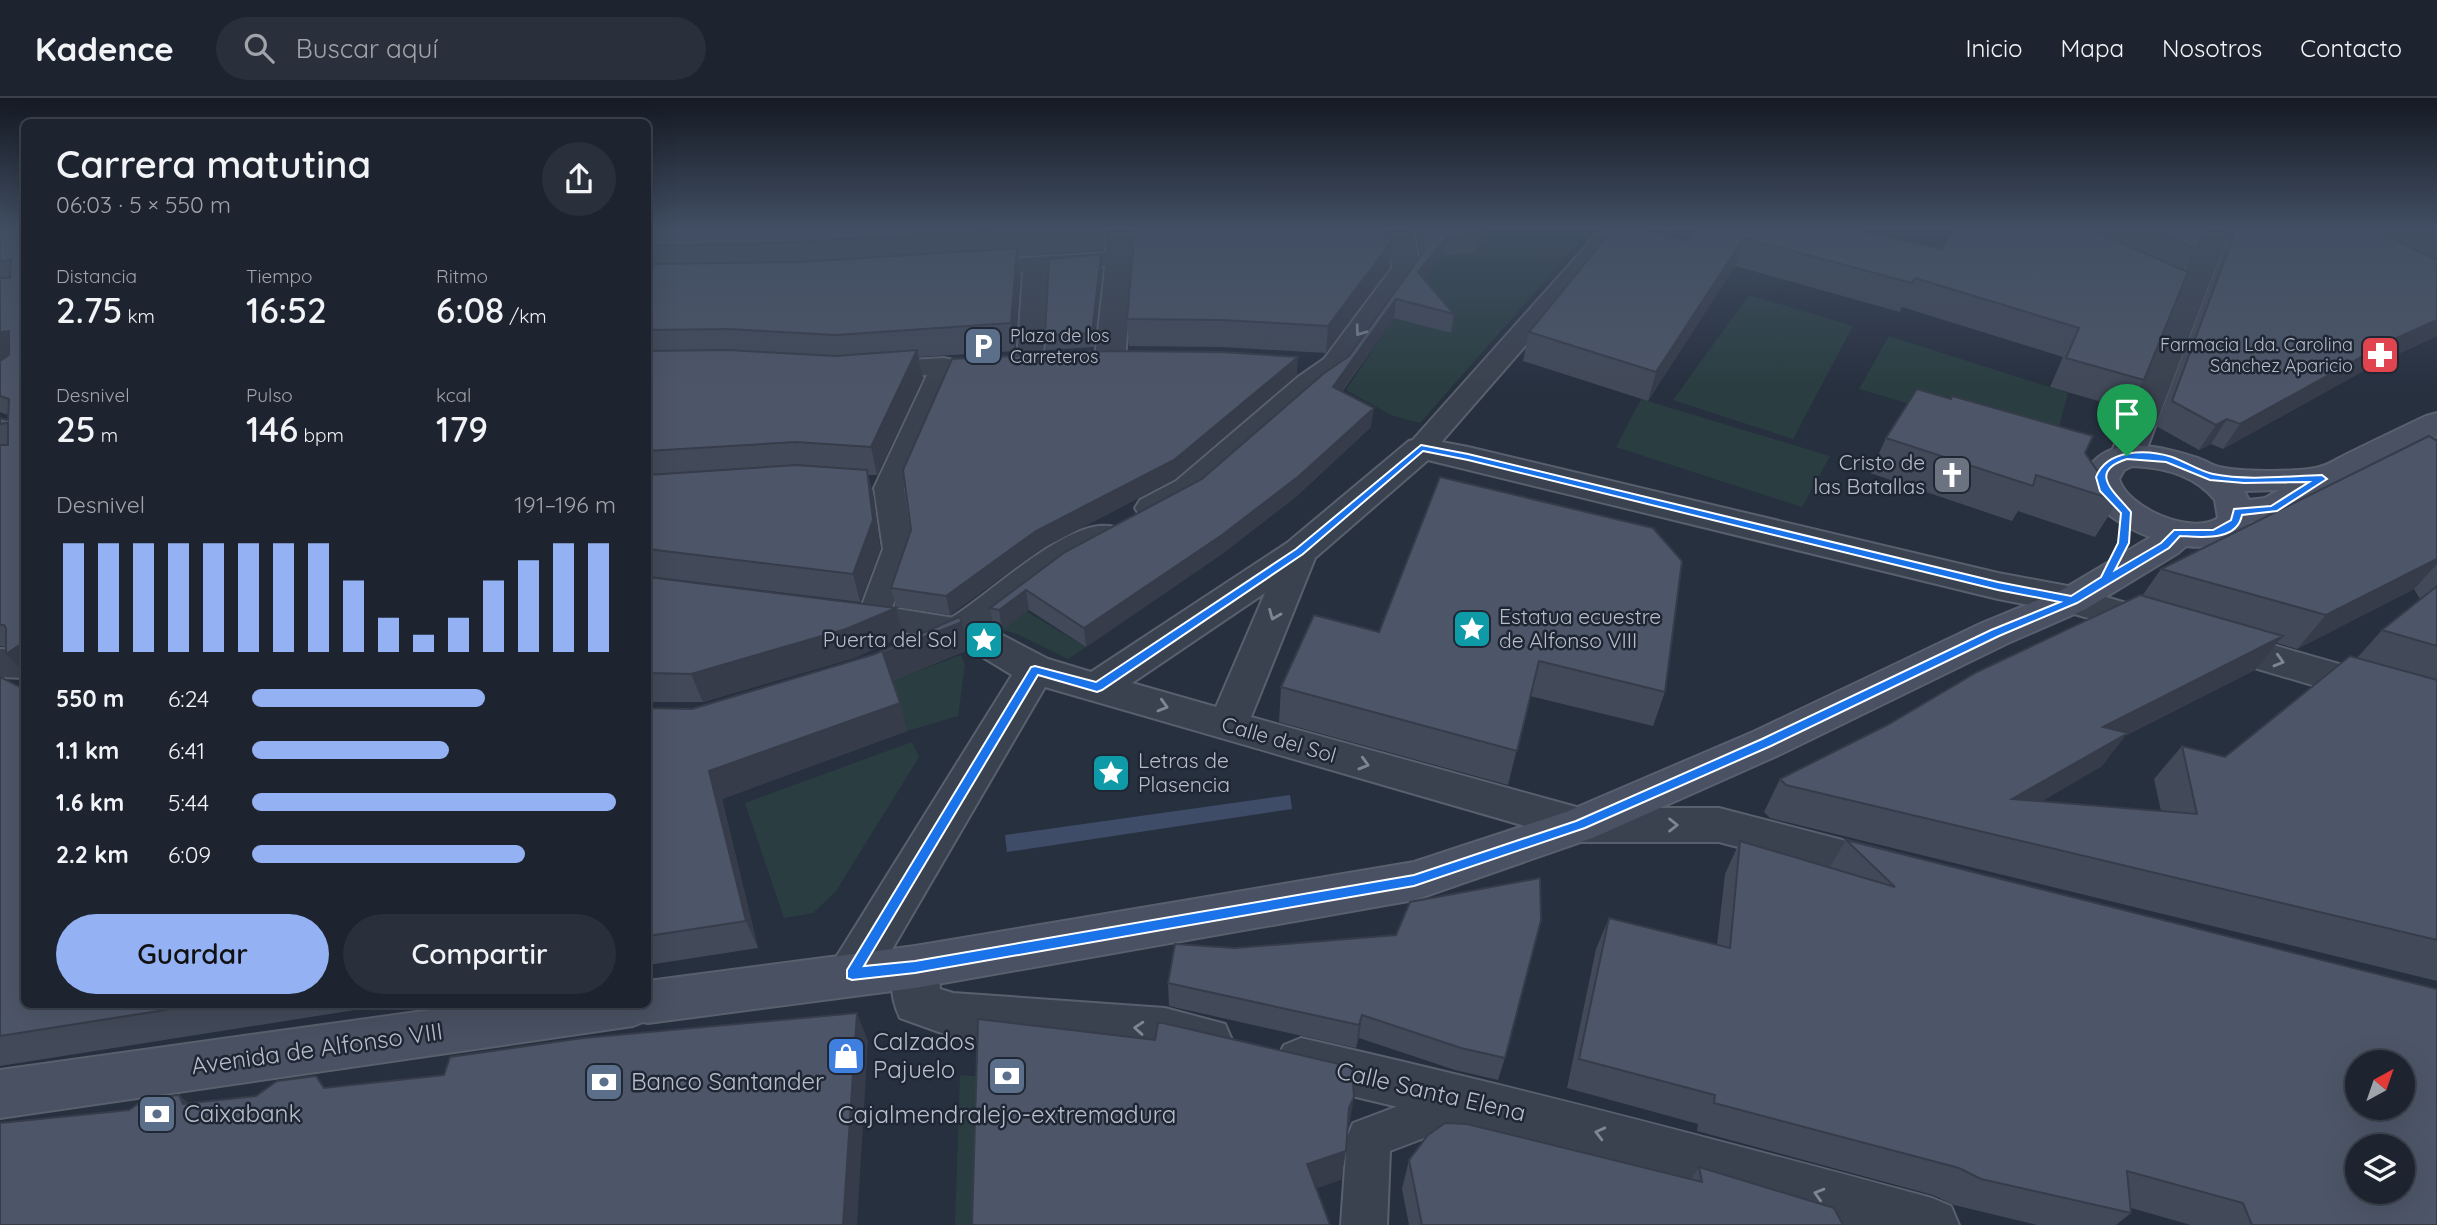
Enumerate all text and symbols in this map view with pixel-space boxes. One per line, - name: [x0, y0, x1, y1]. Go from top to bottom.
- search box: [216, 17, 706, 80]
- text: Kadence: [35, 28, 174, 69]
- icon: search: [240, 29, 278, 67]
- text: Buscar aquí: [296, 32, 438, 65]
- text: Inicio: [1965, 33, 2023, 63]
- text: Mapa: [2061, 33, 2124, 63]
- text: Nosotros: [2162, 33, 2262, 63]
- text: Contacto: [2300, 33, 2402, 63]
- text: Carrera matutina: [56, 140, 371, 188]
- button: share: [542, 142, 616, 216]
- text: 06:03 · 5 × 550 m: [56, 190, 231, 219]
- text: Distancia: [56, 264, 137, 288]
- text: Tiempo: [246, 264, 313, 288]
- text: Ritmo: [436, 264, 488, 288]
- text: 2.75: [56, 288, 122, 332]
- text: 16:52: [246, 288, 327, 332]
- text: 6:08: [436, 288, 504, 332]
- text: km: [122, 304, 155, 328]
- text: /km: [504, 304, 547, 328]
- one-way arrow: [1356, 323, 1369, 336]
- place label: Plaza de los Carreteros: [1010, 324, 1110, 368]
- parking icon: Plaza de los Carreteros: [962, 325, 1004, 367]
- place label: Farmacia Lda. Carolina Sánchez Aparicio: [2160, 333, 2353, 377]
- pharmacy icon: Farmacia Lda. Carolina Sánchez Aparicio: [2359, 334, 2401, 376]
- text: Desnivel: [56, 383, 130, 407]
- text: Pulso: [246, 383, 293, 407]
- text: kcal: [436, 383, 471, 407]
- pin: [2097, 384, 2157, 456]
- icon: arrive: [2108, 395, 2146, 433]
- text: 25: [56, 407, 96, 451]
- text: 146: [246, 407, 298, 451]
- text: 179: [436, 407, 488, 451]
- text: m: [96, 423, 118, 447]
- text: bpm: [298, 423, 344, 447]
- place label: Cristo de las Batallas: [1813, 449, 1925, 499]
- church icon: Cristo de las Batallas: [1931, 454, 1973, 496]
- text: Desnivel: [56, 490, 145, 519]
- text: 191–196 m: [514, 490, 616, 519]
- place label: Estatua ecuestre de Alfonso VIII: [1499, 603, 1661, 653]
- one-way arrow: [1268, 608, 1282, 620]
- place icon: Estatua ecuestre de Alfonso VIII: [1451, 608, 1493, 650]
- place icon: Puerta del Sol: [963, 619, 1005, 661]
- place label: Puerta del Sol: [823, 626, 957, 652]
- one-way arrow: [2273, 653, 2285, 668]
- text: 550 m: [56, 684, 124, 713]
- text: 6:24: [168, 684, 209, 713]
- one-way arrow: [1156, 698, 1168, 712]
- street label: Calle del Sol: [1219, 710, 1340, 768]
- text: 1.1 km: [56, 736, 119, 765]
- text: 6:41: [168, 736, 205, 765]
- place label: Letras de Plasencia: [1138, 747, 1230, 797]
- place icon: Letras de Plasencia: [1090, 752, 1132, 794]
- one-way arrow: [1358, 756, 1370, 771]
- text: 1.6 km: [56, 788, 124, 817]
- text: 5:44: [168, 788, 209, 817]
- one-way arrow: [1668, 817, 1679, 833]
- text: 2.2 km: [56, 840, 129, 869]
- text: 6:09: [168, 840, 211, 869]
- button: Guardar: [56, 914, 329, 994]
- button: Compartir: [343, 914, 616, 994]
- street label: Avenida de Alfonso VIII: [189, 1016, 445, 1081]
- one-way arrow: [1134, 1021, 1145, 1036]
- place label: Calzados Pajuelo: [873, 1026, 975, 1084]
- shop icon: Calzados Pajuelo: [825, 1035, 867, 1077]
- north arrow: [2345, 1050, 2415, 1120]
- map controls: [2345, 1050, 2415, 1204]
- bank icon: Cajalmendralejo-extremadura: [986, 1055, 1028, 1097]
- street label: Calle Santa Elena: [1334, 1055, 1529, 1127]
- bank icon: Banco Santander: [583, 1061, 625, 1103]
- place label: Banco Santander: [631, 1066, 824, 1096]
- bank icon: Caixabank: [136, 1093, 178, 1135]
- place label: Caixabank: [184, 1098, 301, 1128]
- place label: Cajalmendralejo-extremadura: [838, 1099, 1176, 1129]
- one-way arrow: [1594, 1127, 1606, 1141]
- button: layers: [2345, 1134, 2415, 1204]
- one-way arrow: [1813, 1188, 1825, 1203]

